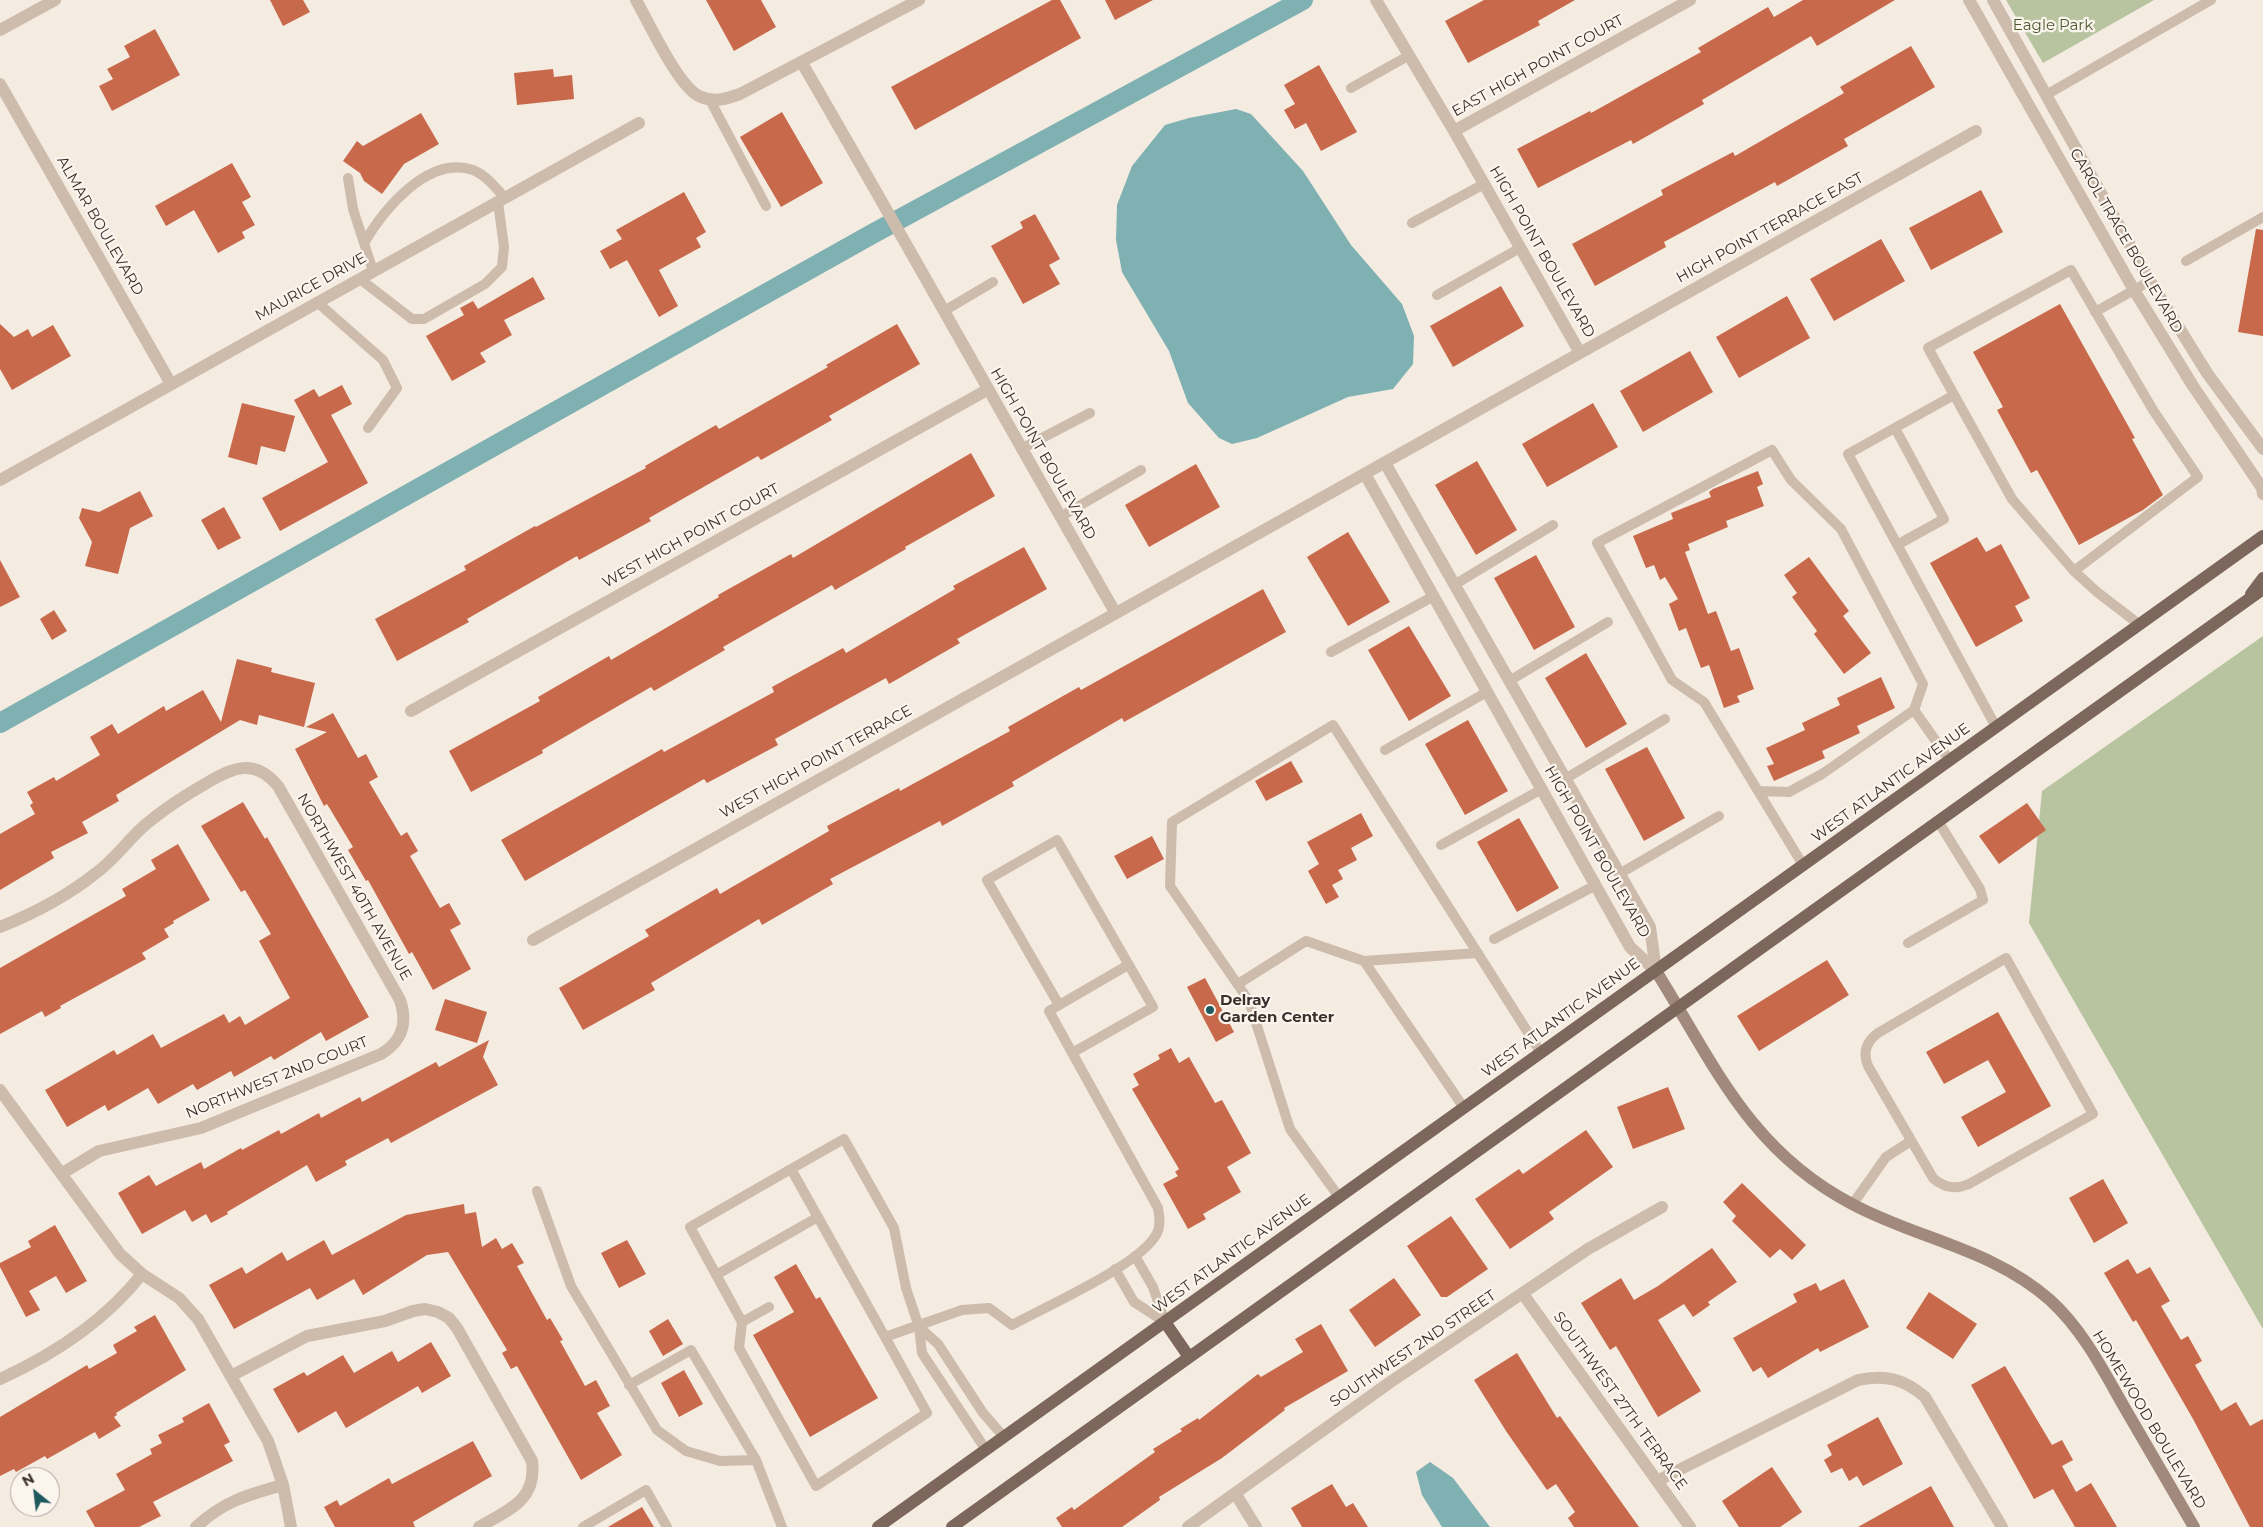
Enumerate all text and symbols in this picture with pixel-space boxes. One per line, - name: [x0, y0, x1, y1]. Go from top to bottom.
- street label: EAST HIGH POINT COURT: [1449, 11, 1627, 121]
- park label: Eagle Park: [2013, 17, 2093, 35]
- street label: CAROL TRACE BOULEVARD: [2066, 145, 2186, 337]
- street label: ALMAR BOULEVARD: [53, 153, 147, 299]
- street label: HIGH POINT BOULEVARD: [1485, 163, 1599, 341]
- street label: HIGH POINT TERRACE EAST: [1673, 169, 1867, 287]
- street label: MAURICE DRIVE: [252, 249, 370, 325]
- street label: HIGH POINT BOULEVARD: [986, 365, 1100, 543]
- street label: WEST HIGH POINT COURT: [600, 480, 782, 592]
- street label: WEST HIGH POINT TERRACE: [717, 702, 915, 822]
- street label: WEST ATLANTIC AVENUE: [1808, 720, 1974, 846]
- street label: HIGH POINT BOULEVARD: [1540, 763, 1654, 941]
- street label: NORTHWEST 40TH AVENUE: [293, 790, 415, 984]
- street label: WEST ATLANTIC AVENUE: [1478, 955, 1644, 1081]
- place label: Delray Garden Center: [1220, 992, 1334, 1027]
- marker: Delray Garden Center: [1204, 1004, 1216, 1016]
- street label: NORTHWEST 2ND COURT: [183, 1033, 371, 1123]
- street label: WEST ATLANTIC AVENUE: [1149, 1191, 1315, 1317]
- street label: SOUTHWEST 2ND STREET: [1327, 1287, 1499, 1411]
- street label: SOUTHWEST 27TH TERRACE: [1549, 1308, 1691, 1494]
- street label: HOMEWOOD BOULEVARD: [2088, 1327, 2210, 1513]
- north arrow: [10, 1467, 60, 1517]
- text: N: [19, 1469, 38, 1490]

